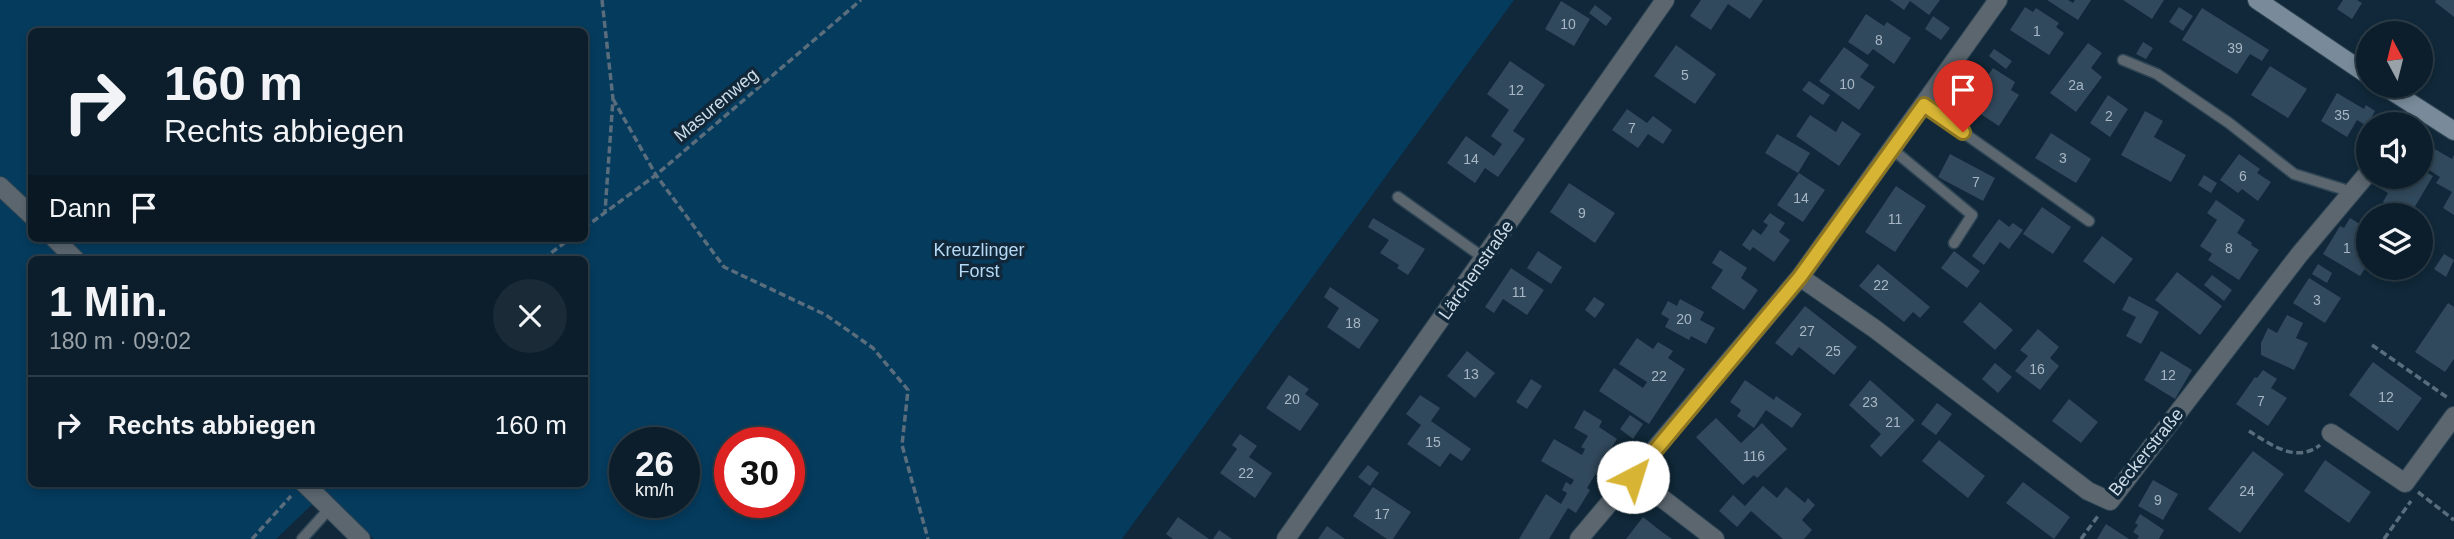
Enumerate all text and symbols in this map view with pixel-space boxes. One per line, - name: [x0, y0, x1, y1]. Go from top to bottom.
- house number: 10: [1560, 16, 1576, 32]
- north arrow: [2356, 21, 2432, 98]
- map controls: [2356, 21, 2433, 280]
- house number: 1: [2033, 23, 2041, 39]
- house number: 8: [1875, 32, 1883, 48]
- house number: 39: [2227, 40, 2243, 56]
- icon: right: [49, 56, 140, 147]
- text: 160 m: [164, 56, 303, 110]
- pin: [1933, 60, 1993, 132]
- street label: Masurenweg: [670, 64, 762, 146]
- house number: 5: [1681, 67, 1689, 83]
- icon: arrive: [1944, 71, 1982, 109]
- house number: 10: [1839, 76, 1855, 92]
- house number: 2a: [2068, 77, 2084, 93]
- house number: 12: [1508, 82, 1524, 98]
- house number: 35: [2334, 107, 2350, 123]
- house number: 2: [2105, 108, 2113, 124]
- button: sound: [2356, 112, 2433, 189]
- text: Rechts abbiegen: [164, 113, 404, 149]
- house number: 7: [1628, 120, 1636, 136]
- house number: 3: [2059, 150, 2067, 166]
- house number: 14: [1463, 151, 1479, 167]
- house number: 6: [2239, 168, 2247, 184]
- house number: 7: [1972, 174, 1980, 190]
- icon: arrive: [125, 189, 163, 227]
- house number: 14: [1793, 190, 1809, 206]
- text: Dann: [49, 193, 111, 223]
- button: layers: [2356, 203, 2433, 280]
- house number: 9: [1578, 205, 1586, 221]
- house number: 11: [1888, 211, 1902, 227]
- street label: Lärchenstraße: [1435, 217, 1517, 323]
- park label: Kreuzlinger Forst: [933, 240, 1025, 281]
- house number: 8: [2225, 240, 2233, 256]
- house number: 1: [2343, 240, 2351, 256]
- house number: 22: [1873, 277, 1889, 293]
- text: 1 Min.: [49, 278, 168, 325]
- button: close: [493, 279, 567, 353]
- house number: 11: [1512, 284, 1526, 300]
- house number: 3: [2313, 292, 2321, 308]
- house number: 20: [1676, 311, 1692, 327]
- house number: 18: [1345, 315, 1361, 331]
- house number: 27: [1799, 323, 1815, 339]
- text: 180 m · 09:02: [49, 328, 191, 354]
- house number: 25: [1825, 343, 1841, 359]
- house number: 16: [2029, 361, 2045, 377]
- house number: 13: [1463, 366, 1479, 382]
- house number: 12: [2160, 367, 2176, 383]
- house number: 22: [1651, 368, 1667, 384]
- house number: 12: [2378, 389, 2394, 405]
- house number: 20: [1284, 391, 1300, 407]
- house number: 7: [2257, 393, 2265, 409]
- house number: 23: [1862, 394, 1878, 410]
- street label: Beckerstraße: [2105, 404, 2187, 500]
- icon: right: [49, 406, 87, 444]
- text: Rechts abbiegen: [108, 410, 316, 440]
- text: 160 m: [495, 410, 567, 440]
- house number: 21: [1885, 414, 1901, 430]
- speed limit sign: 30: [714, 427, 805, 518]
- house number: 15: [1425, 434, 1441, 450]
- position arrow: [1596, 440, 1670, 514]
- text: 26: [635, 444, 674, 483]
- house number: 116: [1743, 448, 1765, 464]
- house number: 22: [1238, 465, 1254, 481]
- text: km/h: [635, 480, 674, 500]
- house number: 24: [2239, 483, 2255, 499]
- house number: 9: [2154, 492, 2162, 508]
- house number: 17: [1374, 506, 1390, 522]

